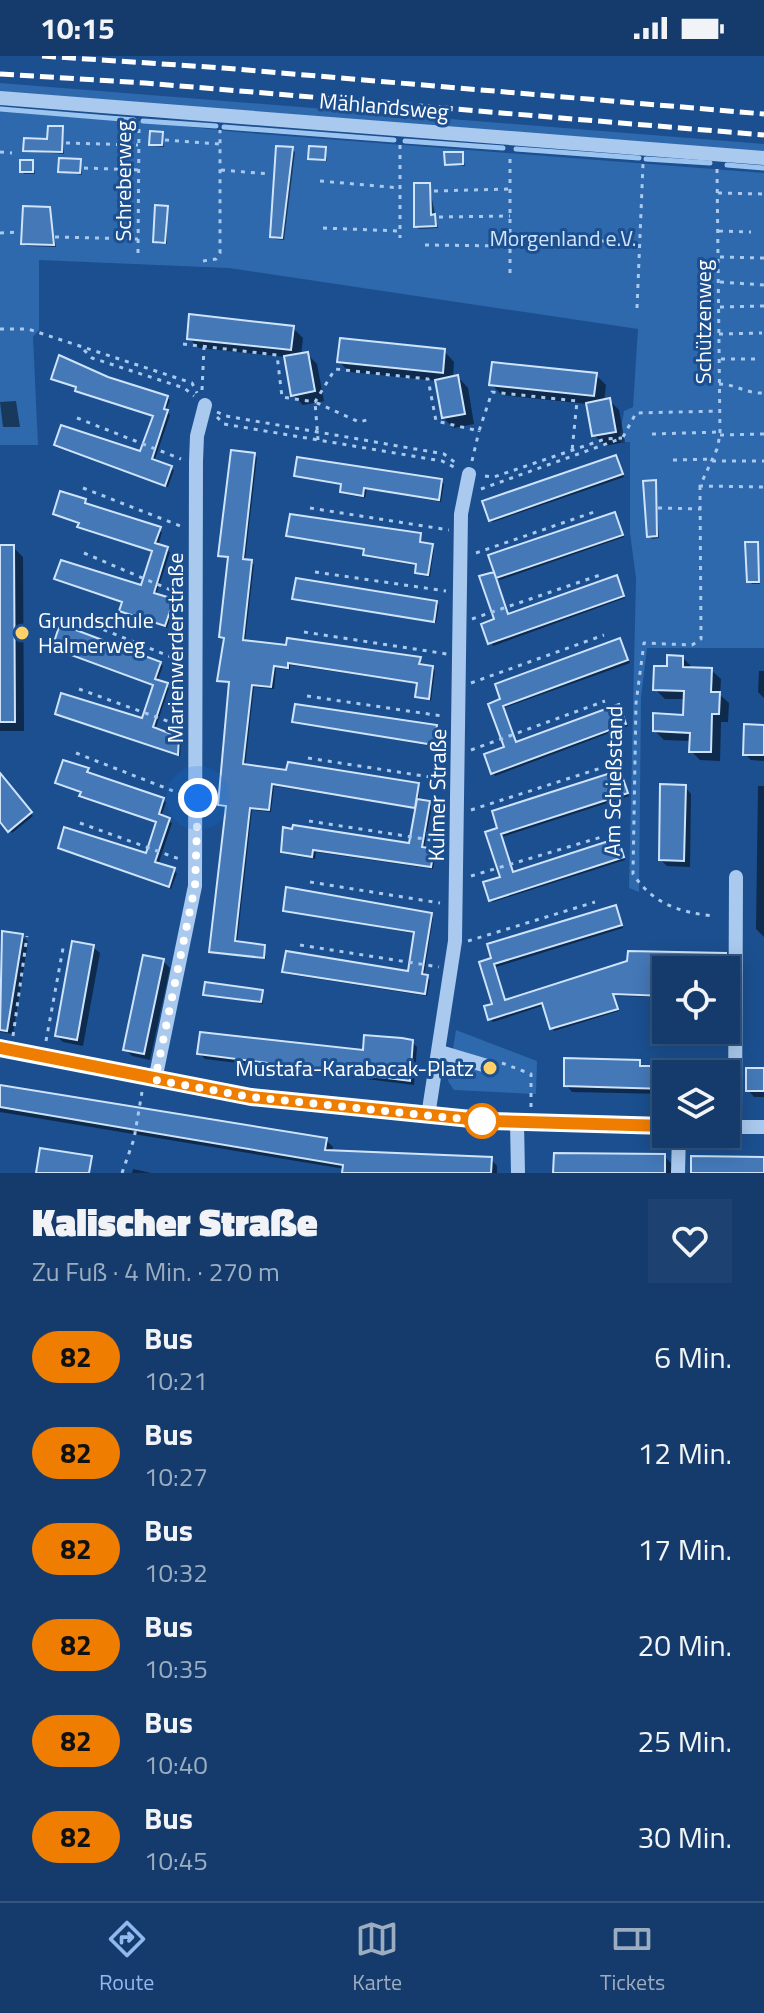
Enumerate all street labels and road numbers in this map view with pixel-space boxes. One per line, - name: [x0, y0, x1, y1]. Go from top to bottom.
- street label: Mählandsweg: [318, 83, 450, 129]
- street label: Schreberweg: [106, 120, 140, 242]
- street label: Schützenweg: [686, 260, 720, 384]
- street label: Marienwerderstraße: [158, 553, 192, 743]
- street label: Am Schießstand: [595, 705, 631, 857]
- street label: Kulmer Straße: [419, 728, 455, 862]

